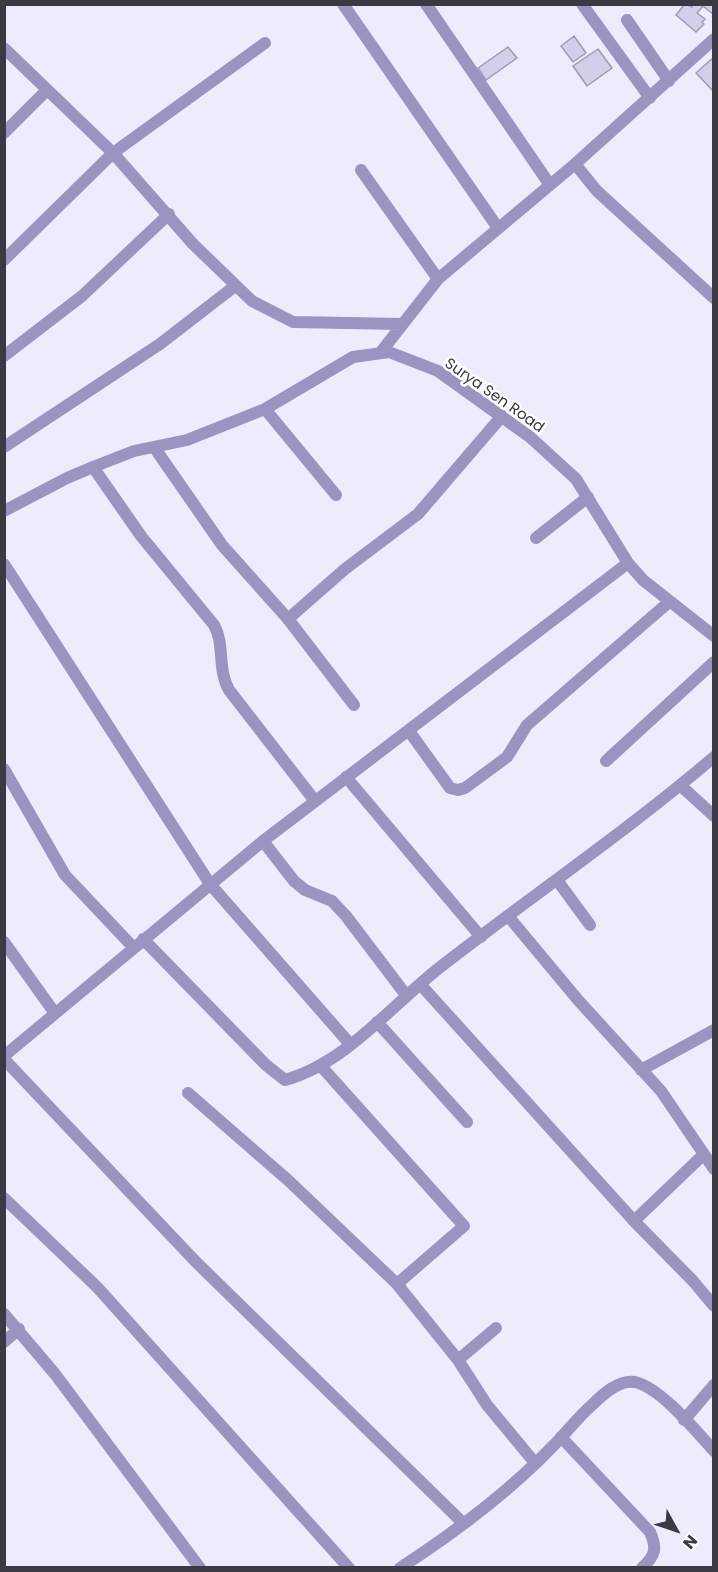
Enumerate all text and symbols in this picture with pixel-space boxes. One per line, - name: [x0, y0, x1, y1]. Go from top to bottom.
- street label: Surya Sen Road: [441, 355, 547, 437]
- north arrow: [646, 1500, 706, 1560]
- text: N: [677, 1530, 703, 1554]

